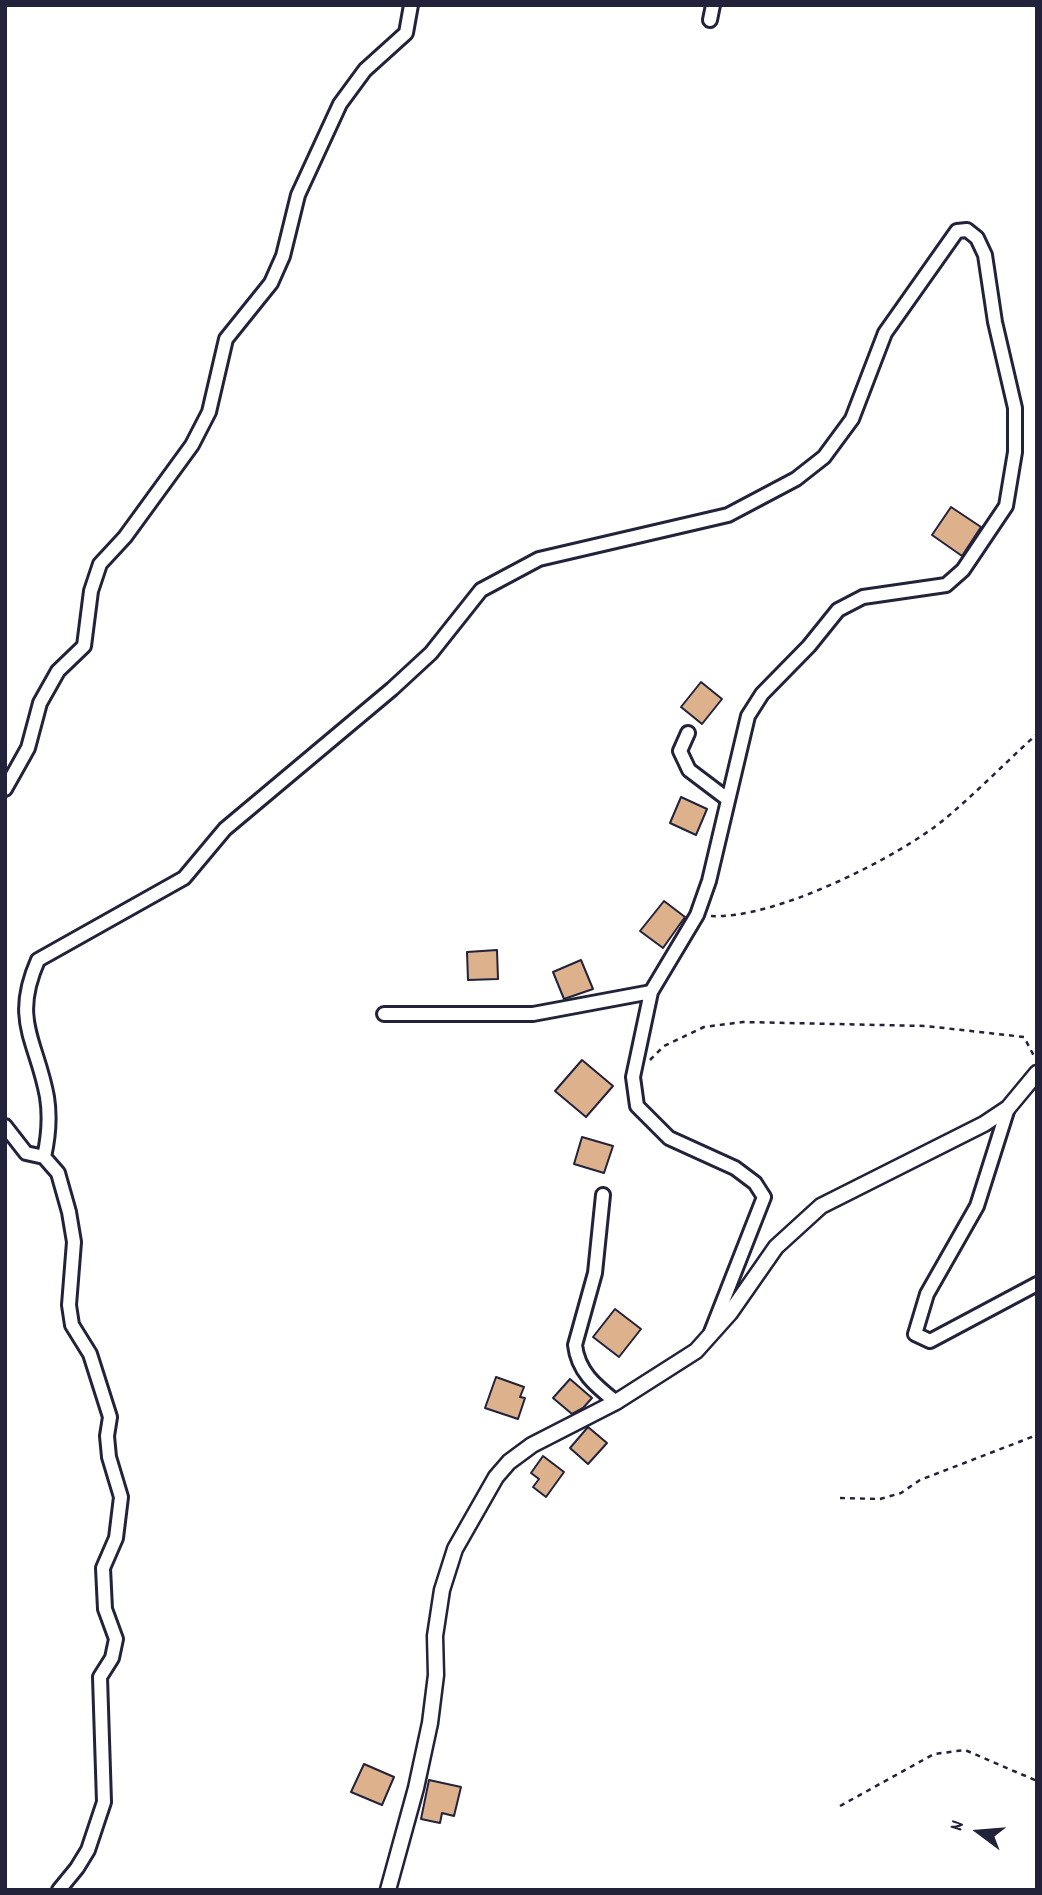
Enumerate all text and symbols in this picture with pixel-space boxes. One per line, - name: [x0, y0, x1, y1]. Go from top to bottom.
- north arrow: [944, 1797, 1014, 1867]
- text: N: [944, 1818, 973, 1834]

